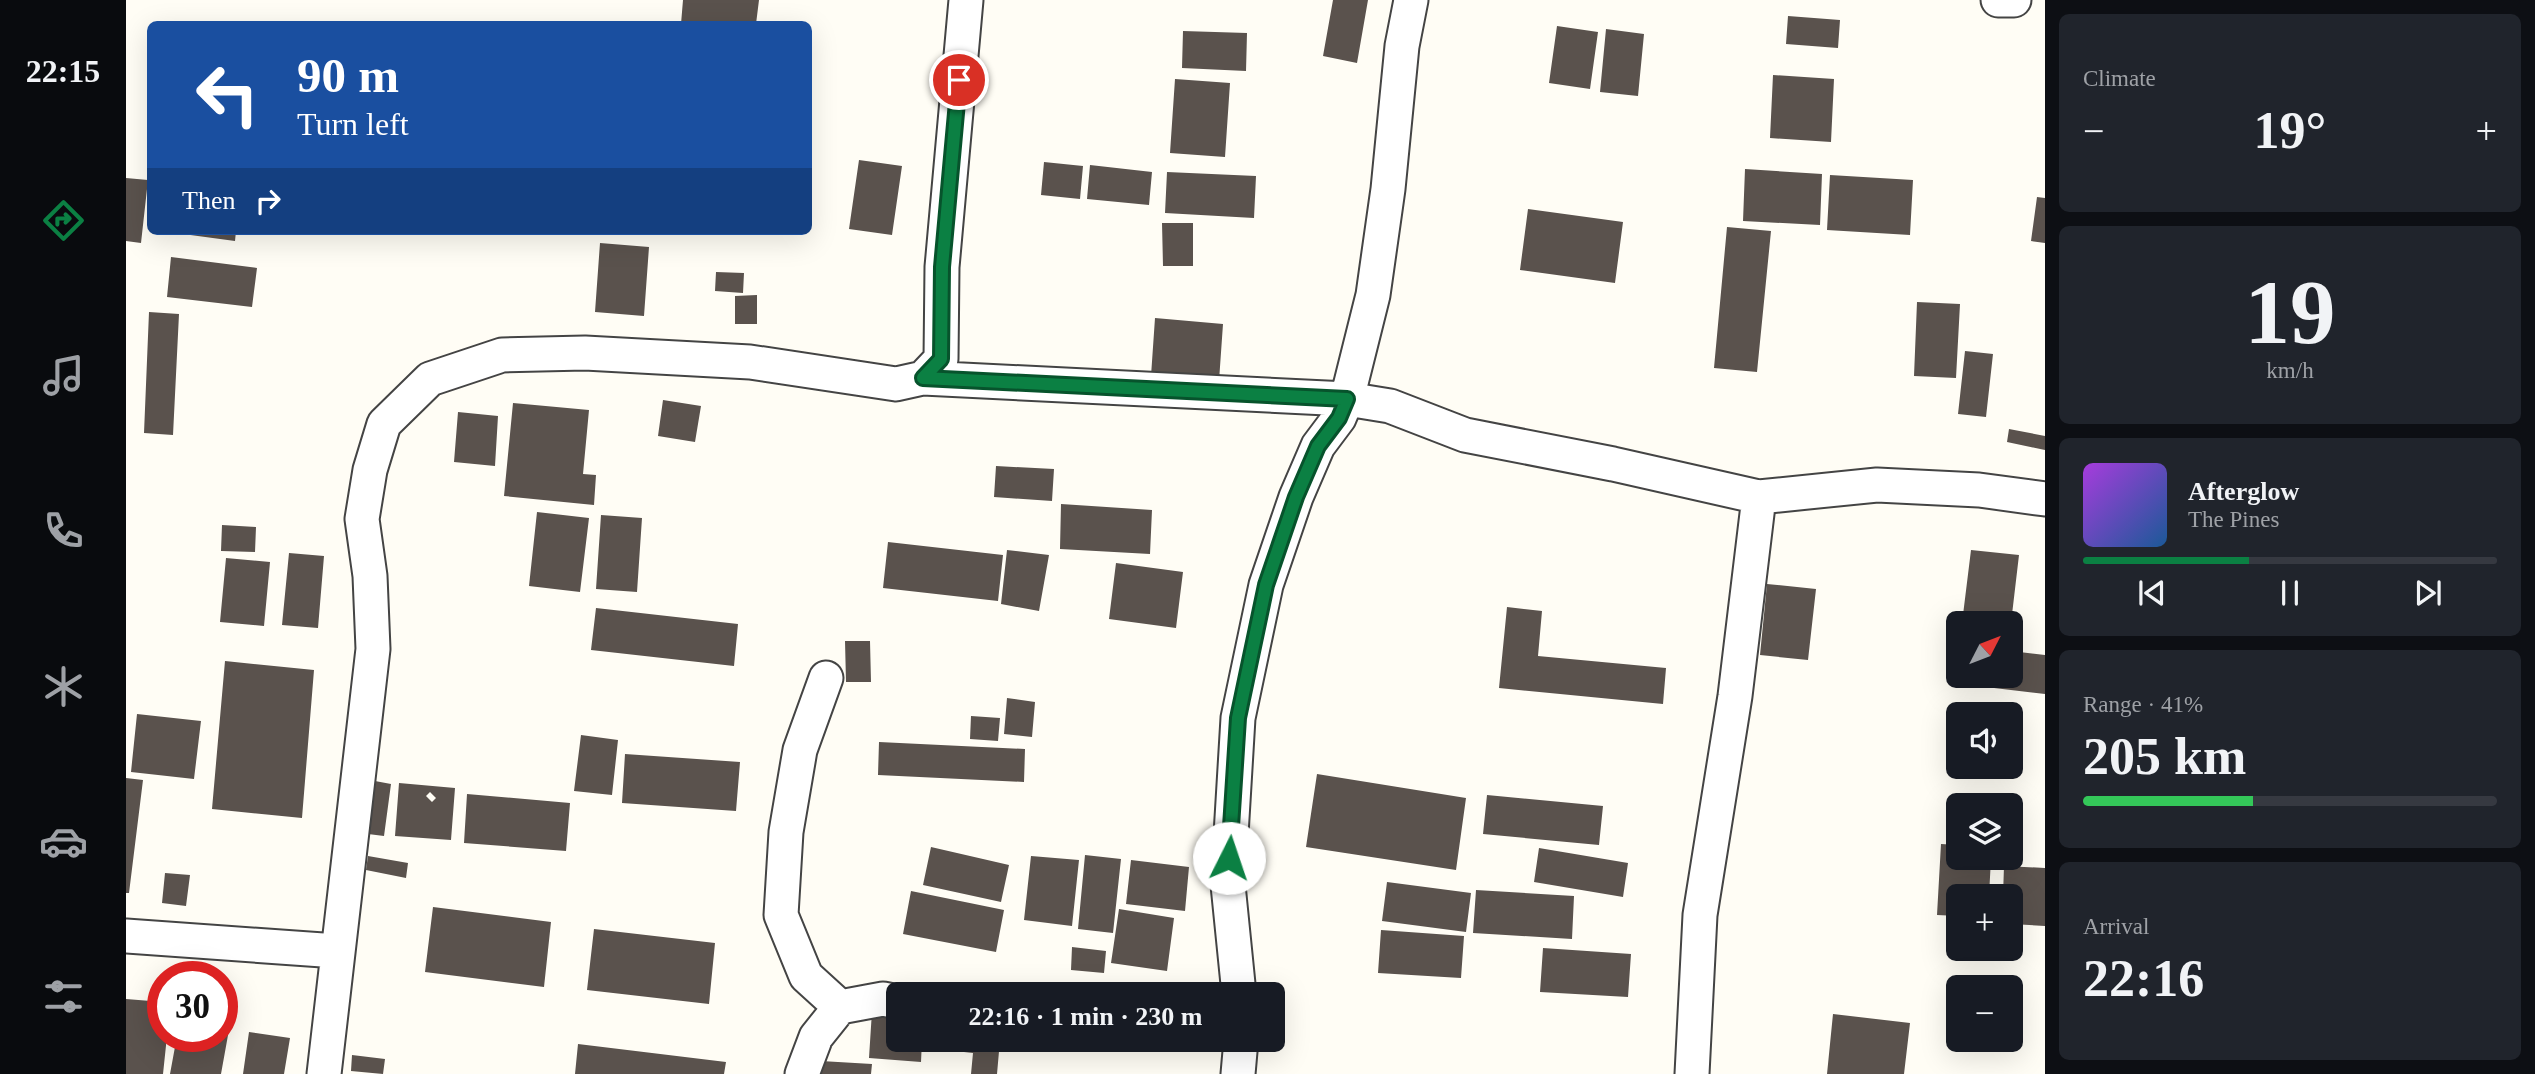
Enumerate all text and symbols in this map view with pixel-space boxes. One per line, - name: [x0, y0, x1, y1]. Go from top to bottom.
- text: 90 m: [297, 48, 399, 103]
- icon: left: [182, 49, 273, 140]
- pin: [929, 50, 989, 110]
- text: 22:15: [26, 53, 100, 89]
- icon: arrive: [940, 61, 978, 99]
- text: Climate: [2083, 66, 2156, 91]
- text: 19°: [2254, 102, 2326, 159]
- text: Turn left: [297, 106, 409, 142]
- text: −: [2083, 110, 2104, 152]
- text: +: [2476, 110, 2497, 152]
- icon: right: [249, 182, 287, 220]
- text: Then: [182, 186, 235, 215]
- icon: directions: [39, 196, 88, 245]
- text: 19: [2245, 262, 2336, 363]
- icon: music: [39, 351, 88, 400]
- text: km/h: [2266, 358, 2314, 383]
- text: Afterglow: [2188, 477, 2299, 506]
- icon: phone: [39, 506, 88, 555]
- text: The Pines: [2188, 507, 2279, 532]
- icon: previous: [2133, 574, 2171, 612]
- icon: pause: [2271, 574, 2309, 612]
- icon: next: [2409, 574, 2447, 612]
- north arrow: [1946, 611, 2023, 688]
- map controls: [1946, 611, 2023, 1052]
- icon: climate: [39, 662, 88, 711]
- text: Range · 41%: [2083, 692, 2203, 717]
- button: sound: [1946, 702, 2023, 779]
- text: 205 km: [2083, 728, 2246, 785]
- button: layers: [1946, 793, 2023, 870]
- icon: car: [39, 817, 88, 866]
- position arrow: [1192, 821, 1266, 895]
- button: +: [1946, 884, 2023, 961]
- text: Arrival: [2083, 914, 2149, 939]
- text: 22:16: [2083, 950, 2204, 1007]
- speed limit sign: 30: [147, 961, 238, 1052]
- icon: filters: [39, 972, 88, 1021]
- button: −: [1946, 975, 2023, 1052]
- text: 22:16 · 1 min · 230 m: [969, 1002, 1203, 1031]

